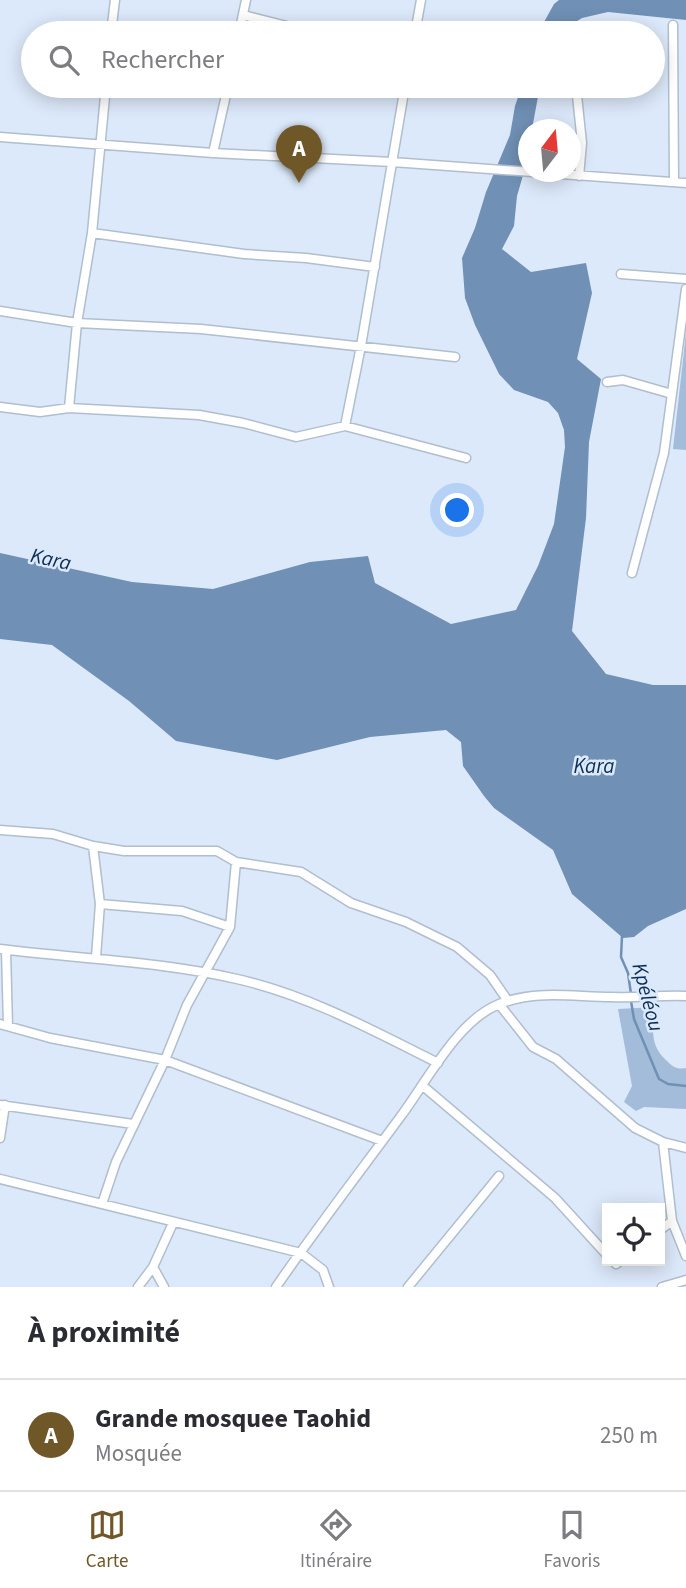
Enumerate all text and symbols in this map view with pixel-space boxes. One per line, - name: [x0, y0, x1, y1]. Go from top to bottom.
- search box: [21, 21, 665, 98]
- icon: search: [45, 41, 83, 79]
- text: Rechercher: [101, 41, 224, 78]
- north arrow: [518, 119, 581, 182]
- pin: A: [276, 125, 322, 183]
- your location: [440, 493, 474, 527]
- water label: Kara: [28, 540, 74, 578]
- water label: Kara: [574, 751, 614, 781]
- water label: Kpéléou: [624, 959, 672, 1035]
- map controls: [602, 1203, 665, 1266]
- button: locate: [602, 1203, 665, 1266]
- text: À proximité: [28, 1311, 180, 1354]
- text: Grande mosquee Taohid: [95, 1400, 371, 1437]
- text: A: [44, 1419, 58, 1452]
- text: 250 m: [600, 1419, 658, 1452]
- text: Mosquée: [95, 1437, 182, 1470]
- tab: Carte: [86, 1506, 128, 1575]
- tab: Itinéraire: [300, 1506, 372, 1575]
- tab: Favoris: [544, 1506, 600, 1575]

